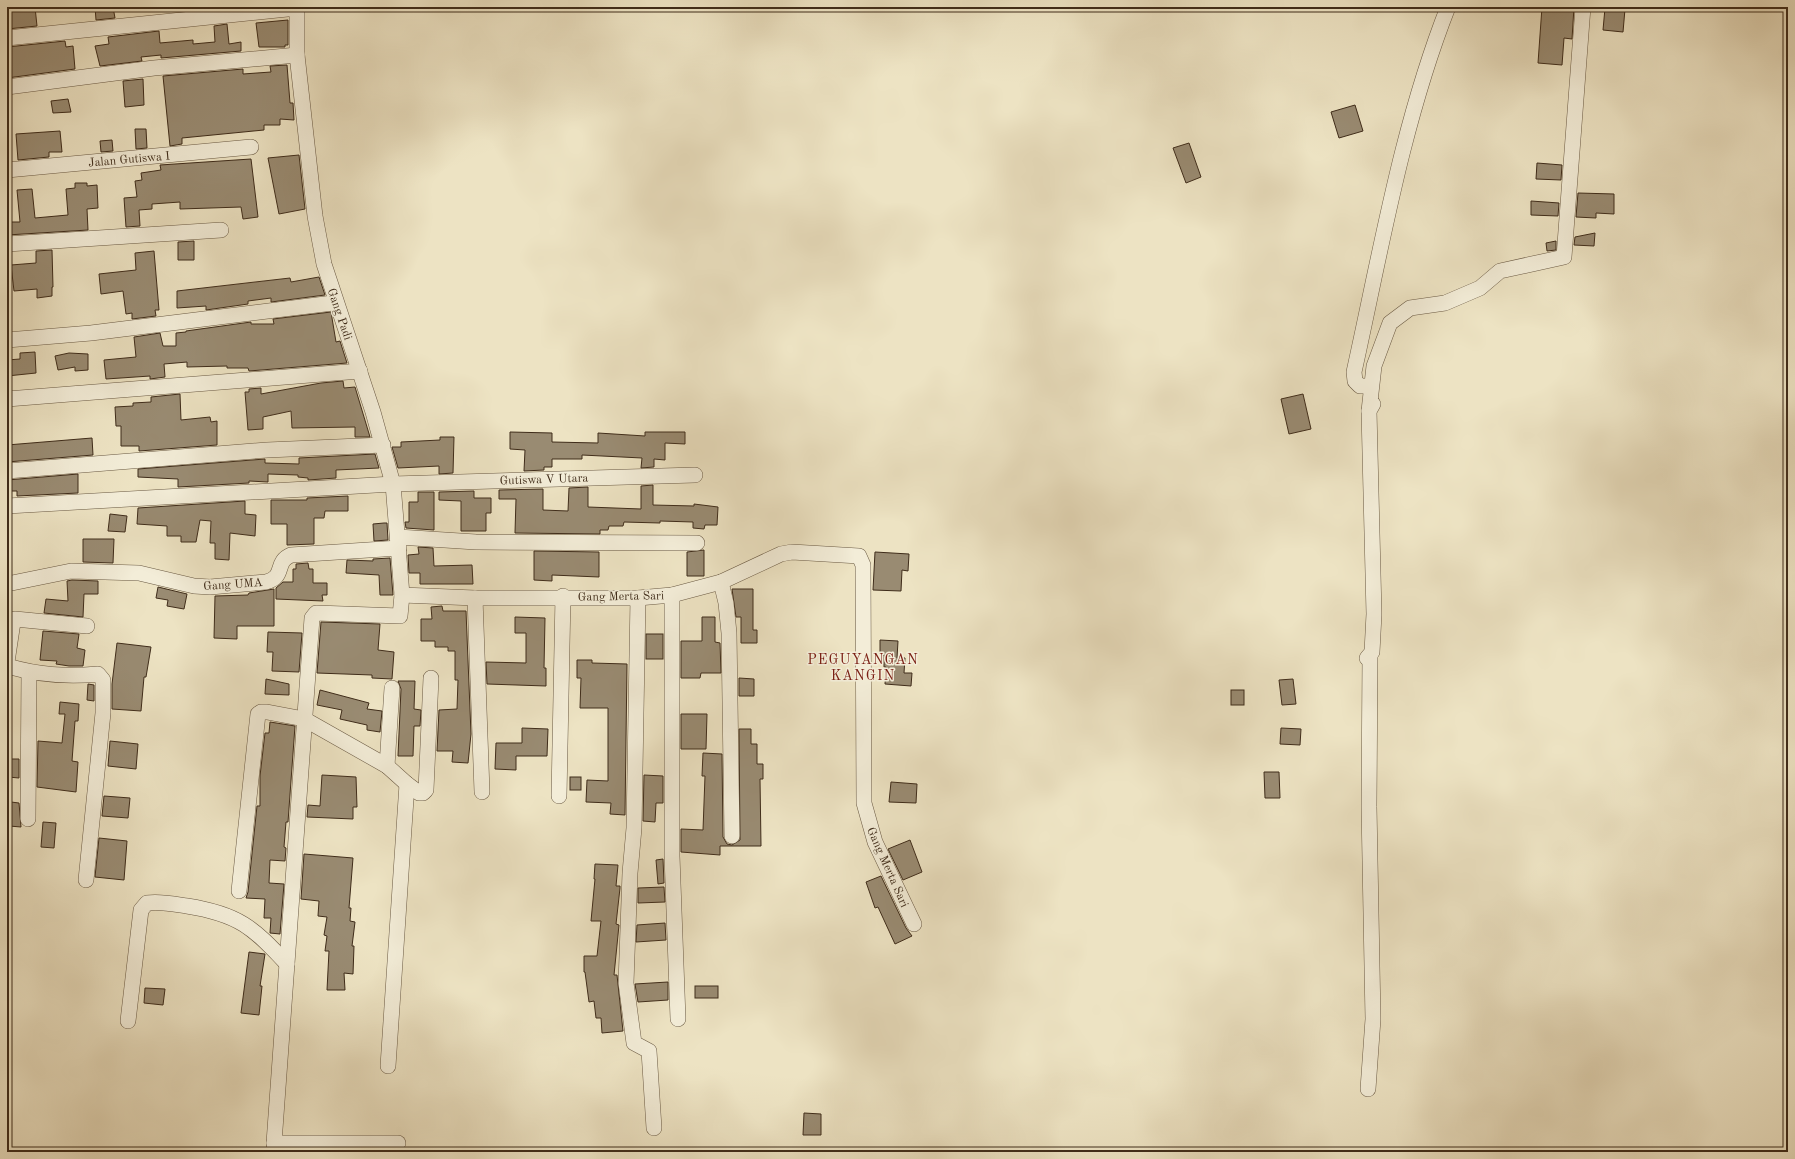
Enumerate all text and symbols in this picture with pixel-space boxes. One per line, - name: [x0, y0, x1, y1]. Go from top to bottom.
- street label: Jalan Gutiswa I: [88, 150, 171, 170]
- street label: Gang Padi: [325, 287, 354, 342]
- street label: Gutiswa V Utara: [499, 472, 589, 488]
- street label: Gang UMA: [203, 577, 263, 593]
- street label: Gang Merta Sari: [578, 590, 664, 604]
- district label: PEGUYANGAN KANGIN: [807, 653, 919, 683]
- street label: Gang Merta Sari: [864, 825, 910, 909]

